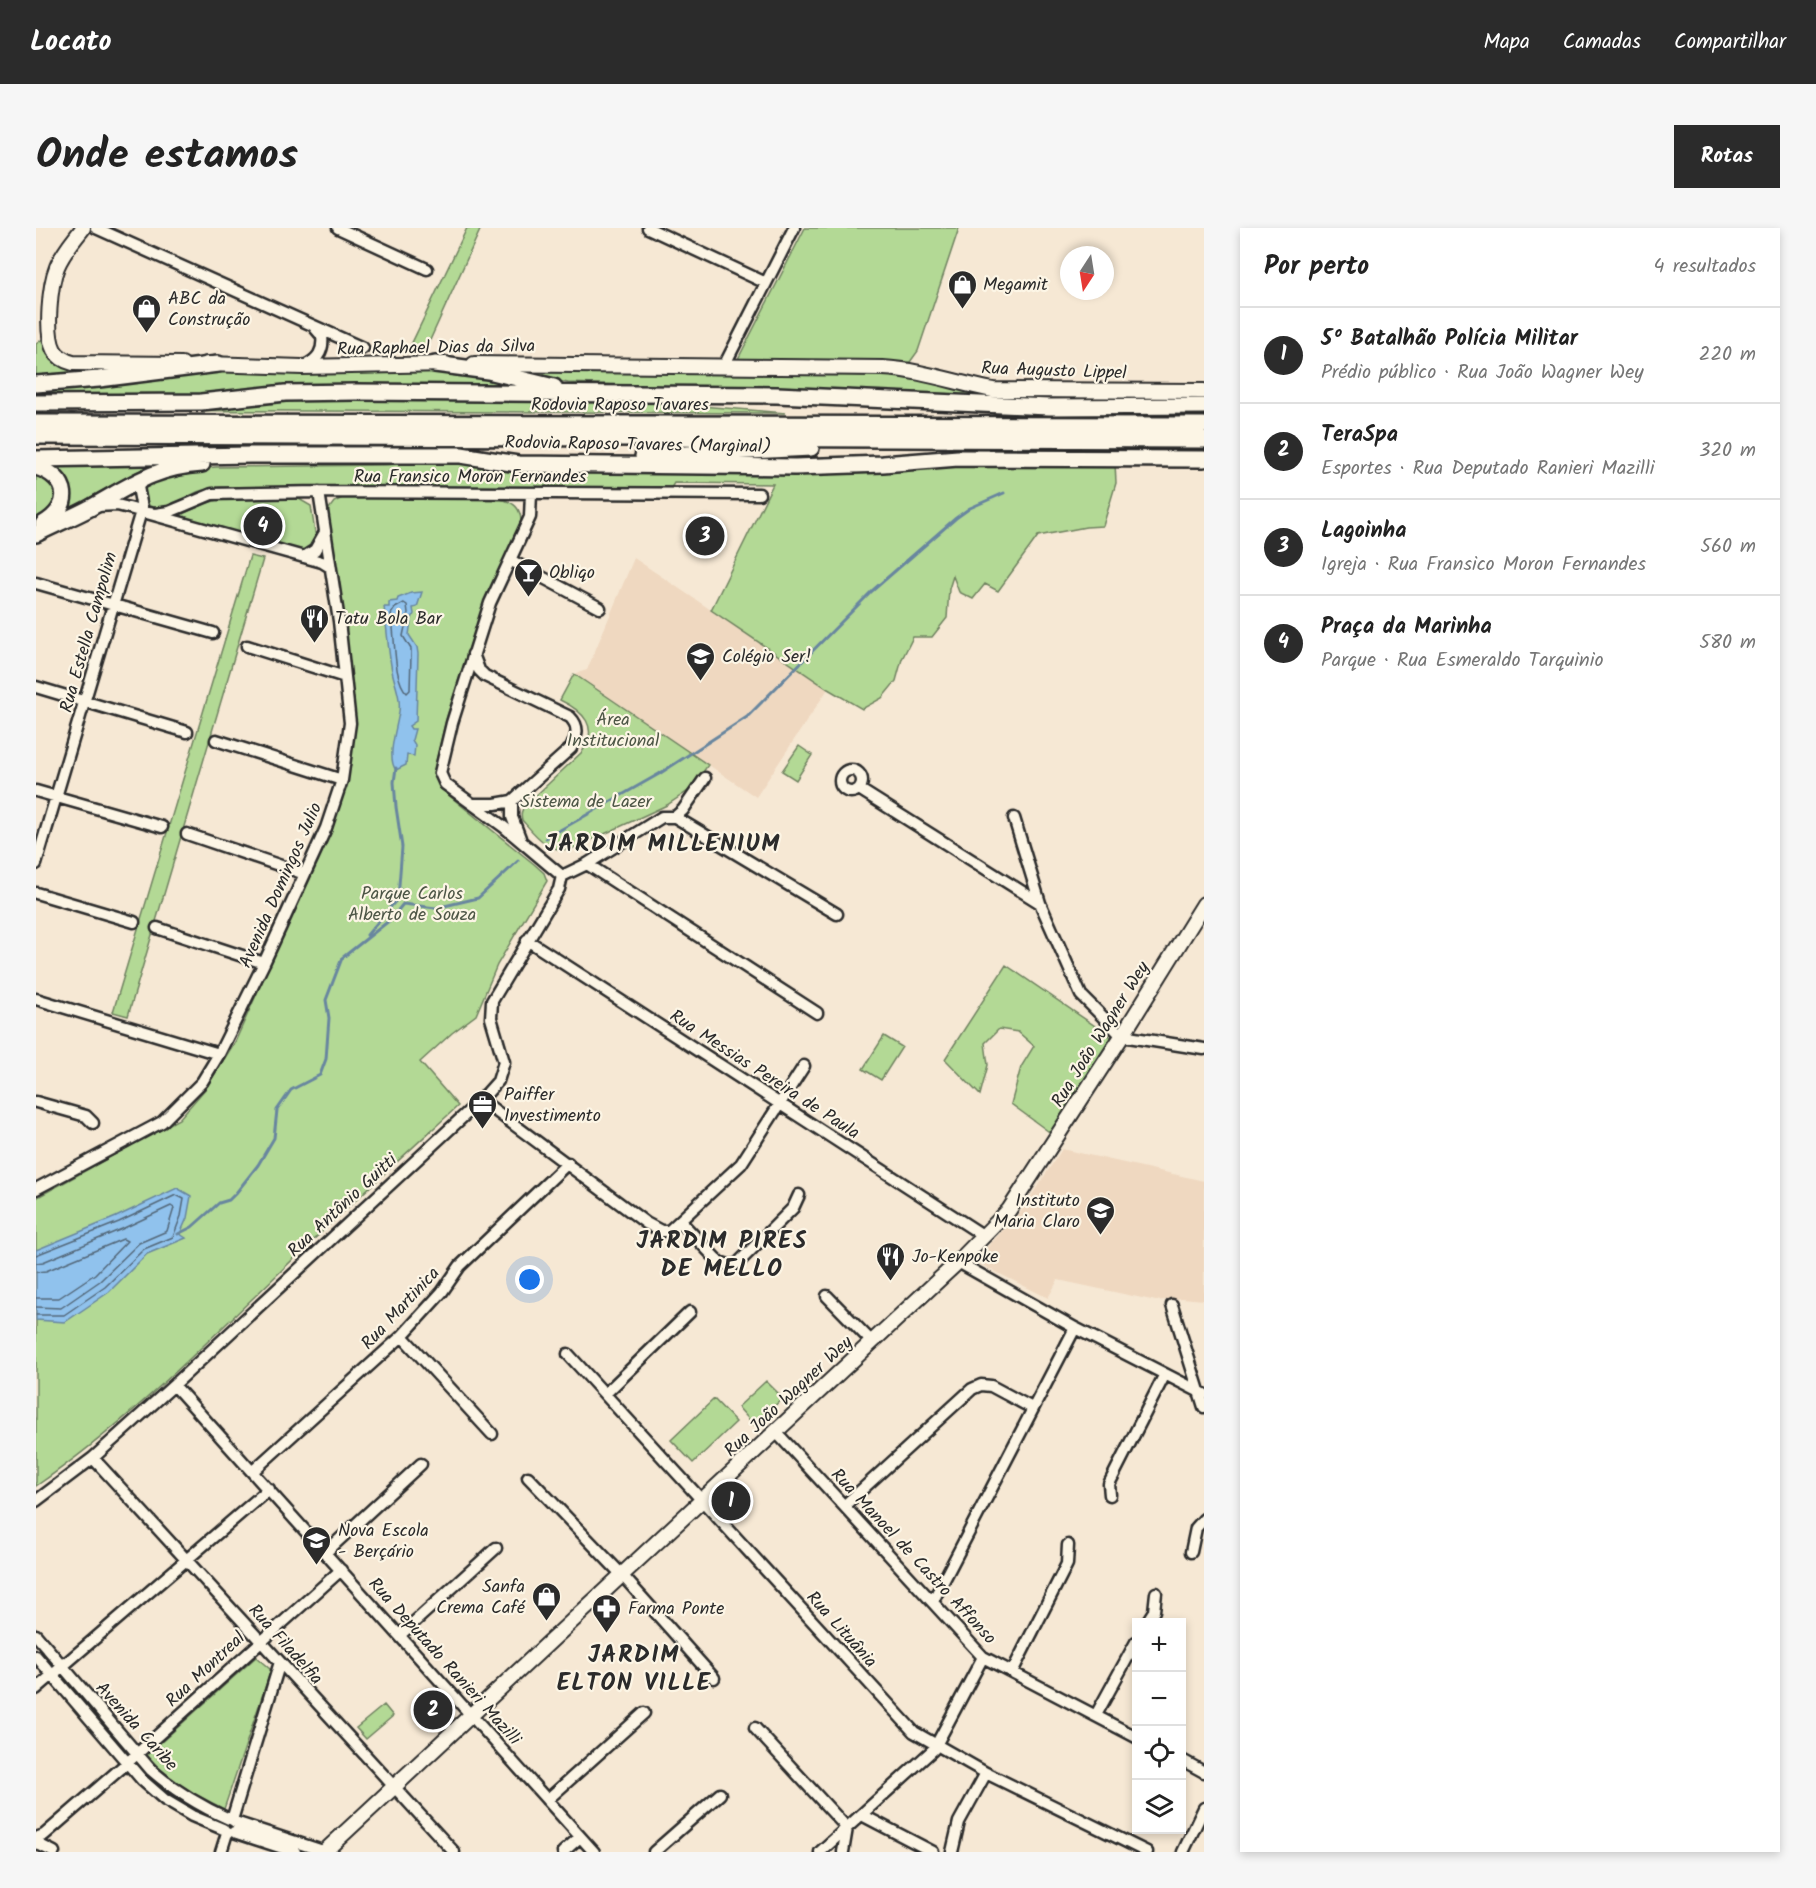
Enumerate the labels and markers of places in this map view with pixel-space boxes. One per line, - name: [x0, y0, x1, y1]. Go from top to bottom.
- shop icon: Megamit: [946, 268, 978, 310]
- place label: Megamit: [983, 271, 1049, 300]
- place label: ABC da Construção: [168, 285, 250, 335]
- shop icon: ABC da Construção: [131, 292, 163, 334]
- pin: 4: [244, 504, 282, 548]
- pin: 3: [686, 514, 724, 558]
- bar icon: Obliqo: [512, 556, 544, 598]
- place label: Obliqo: [549, 559, 595, 588]
- restaurant icon: Tatu Bola Bar: [298, 602, 330, 644]
- place label: Tatu Bola Bar: [335, 605, 443, 634]
- school or university icon: Colégio Ser!: [685, 640, 717, 682]
- place label: Colégio Ser!: [722, 643, 812, 672]
- place label: Paiffer Investimento: [504, 1081, 601, 1131]
- office icon: Paiffer Investimento: [467, 1088, 499, 1130]
- place label: Instituto Maria Claro: [994, 1187, 1080, 1237]
- school or university icon: Instituto Maria Claro: [1085, 1194, 1117, 1236]
- restaurant icon: Jo-Kenpoke: [875, 1240, 907, 1282]
- place label: Jo-Kenpoke: [912, 1243, 998, 1272]
- pin: 1: [712, 1478, 750, 1524]
- place label: Nova Escola - Berçário: [338, 1517, 429, 1567]
- school or university icon: Nova Escola - Berçário: [301, 1524, 333, 1566]
- place label: Sanfa Crema Café: [436, 1573, 526, 1623]
- shop icon: Sanfa Crema Café: [530, 1580, 562, 1622]
- pharmacy icon: Farma Ponte: [591, 1592, 623, 1634]
- place label: Farma Ponte: [628, 1595, 724, 1624]
- pin: 2: [414, 1688, 452, 1732]

